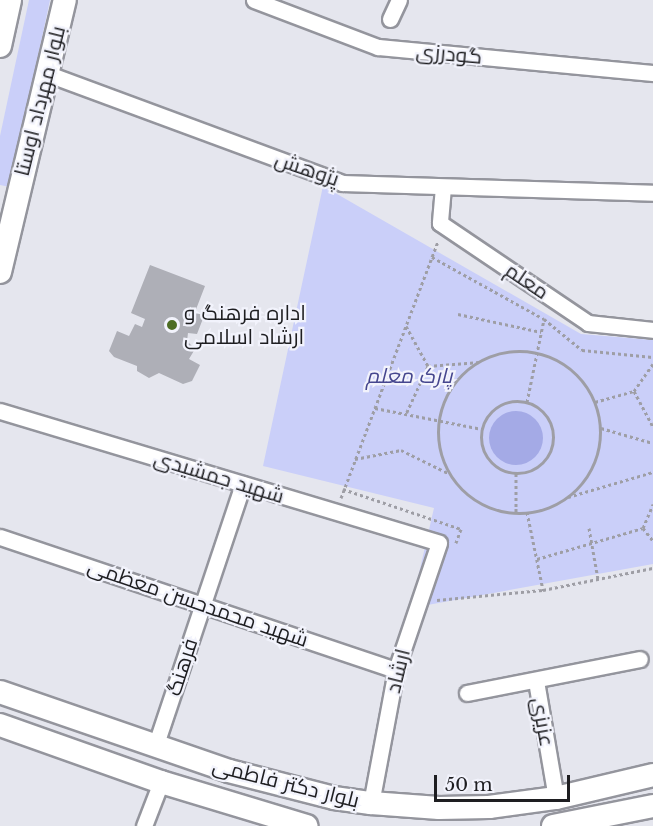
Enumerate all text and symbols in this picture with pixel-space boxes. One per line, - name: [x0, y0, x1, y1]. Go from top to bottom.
- street label: بلوار مهرداد اوستا: [9, 23, 71, 179]
- street label: گودرزی: [415, 39, 483, 69]
- street label: پژوهش: [272, 146, 342, 192]
- street label: معلم: [500, 257, 554, 305]
- place label: اداره فرهنگ و ارشاد اسلامی: [184, 300, 306, 350]
- marker: اداره فرهنگ و ارشاد اسلامی: [165, 318, 179, 332]
- park label: پارک معلم: [366, 363, 452, 389]
- street label: شهید جمشیدی: [151, 445, 287, 509]
- street label: شهید محمدحسن معظمی: [84, 553, 312, 653]
- street label: فرهنگ: [161, 635, 203, 699]
- street label: ارشاد: [380, 646, 416, 696]
- street label: عزیزی: [526, 695, 560, 749]
- street label: بلوار دکتر فاطمی: [210, 753, 362, 813]
- scale bar: [437, 763, 574, 801]
- text: 50 m: [445, 774, 493, 796]

